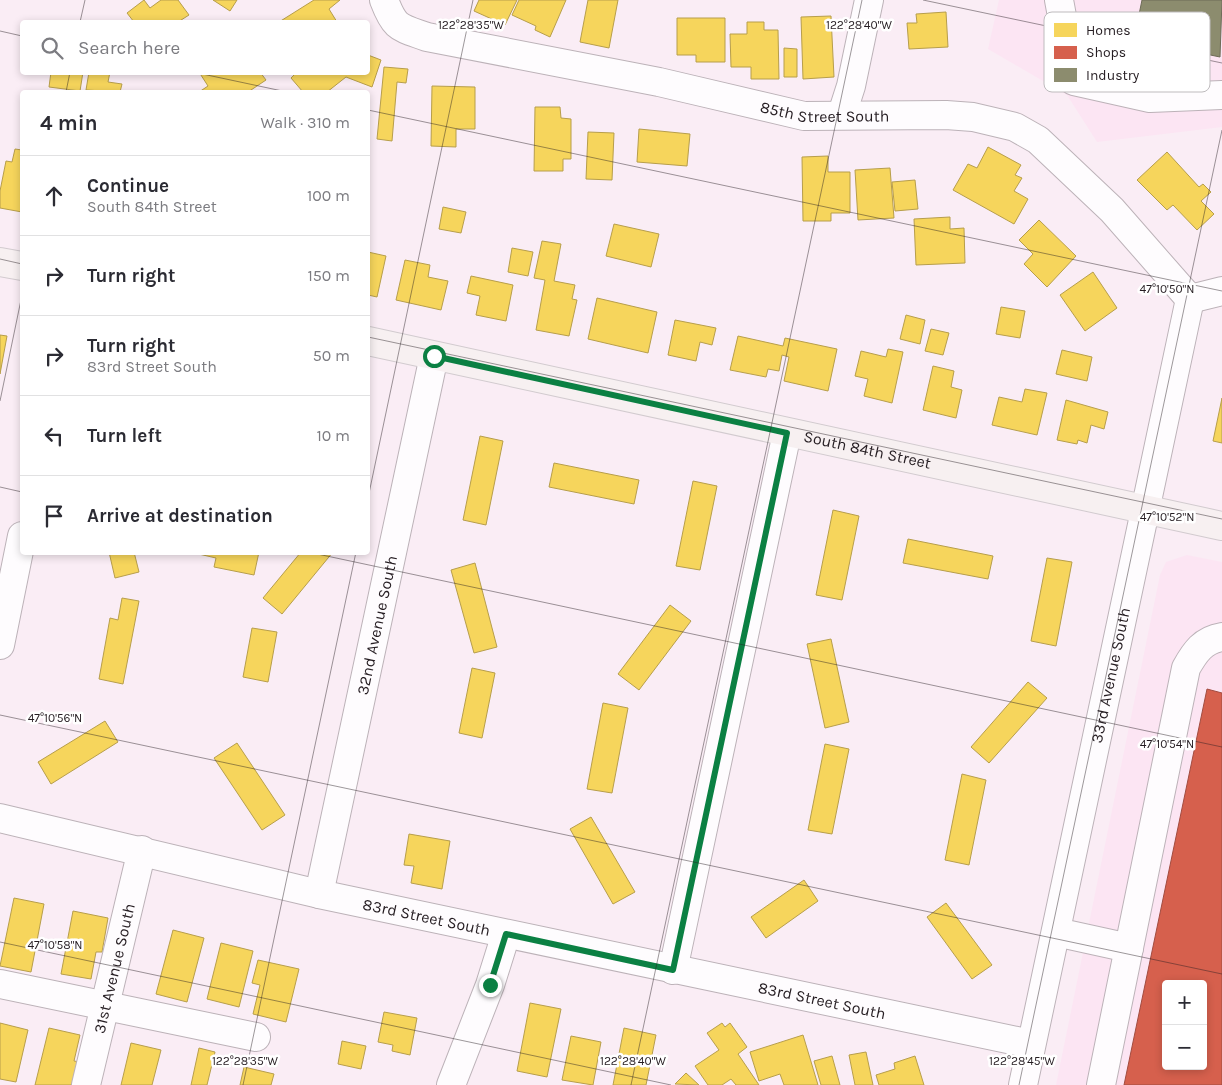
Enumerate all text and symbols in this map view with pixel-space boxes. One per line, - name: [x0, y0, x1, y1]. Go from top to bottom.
- legend: [1044, 12, 1210, 92]
- text: 122°28'35"W: [438, 18, 504, 32]
- text: 122°28'40"W: [826, 18, 892, 32]
- search box: [20, 20, 370, 75]
- text: Homes: [1086, 22, 1131, 39]
- icon: search: [38, 34, 66, 62]
- text: Search here: [78, 37, 180, 59]
- text: Shops: [1086, 44, 1126, 61]
- text: Industry: [1086, 67, 1140, 84]
- street label: 85th Street South: [758, 97, 889, 127]
- text: 4 min: [40, 111, 98, 135]
- text: Walk · 310 m: [260, 113, 350, 132]
- text: Continue: [87, 175, 169, 197]
- icon: ahead: [40, 182, 68, 210]
- text: 100 m: [307, 186, 350, 205]
- text: South 84th Street: [87, 197, 217, 216]
- icon: right: [40, 262, 68, 290]
- text: Turn right: [87, 265, 176, 287]
- text: 150 m: [307, 266, 350, 285]
- text: 47°10'50"N: [1140, 282, 1194, 296]
- text: Turn right: [87, 335, 176, 357]
- icon: right: [40, 342, 68, 370]
- route start: [423, 345, 446, 368]
- text: 50 m: [313, 346, 350, 365]
- text: 83rd Street South: [87, 357, 217, 376]
- icon: left: [40, 422, 68, 450]
- text: Turn left: [87, 425, 162, 447]
- text: 10 m: [316, 426, 350, 445]
- street label: South 84th Street: [802, 427, 933, 473]
- icon: arrive: [40, 502, 68, 530]
- text: Arrive at destination: [87, 505, 273, 527]
- text: 47°10'52"N: [1140, 510, 1194, 524]
- street label: 32nd Avenue South: [353, 554, 401, 697]
- street label: 33rd Avenue South: [1087, 606, 1134, 745]
- text: 47°10'56"N: [28, 711, 82, 725]
- text: 47°10'54"N: [1140, 737, 1194, 751]
- street label: 83rd Street South: [361, 894, 492, 940]
- street label: 31st Avenue South: [90, 901, 139, 1035]
- text: 47°10'58"N: [27, 938, 83, 952]
- route end: [479, 974, 502, 997]
- street label: 83rd Street South: [756, 978, 887, 1023]
- map controls: [1162, 980, 1207, 1070]
- button: +: [1162, 980, 1207, 1025]
- button: −: [1162, 1025, 1207, 1070]
- text: 122°28'35"W: [212, 1054, 278, 1068]
- text: 122°28'40"W: [600, 1054, 666, 1068]
- text: 122°28'45"W: [989, 1054, 1055, 1068]

